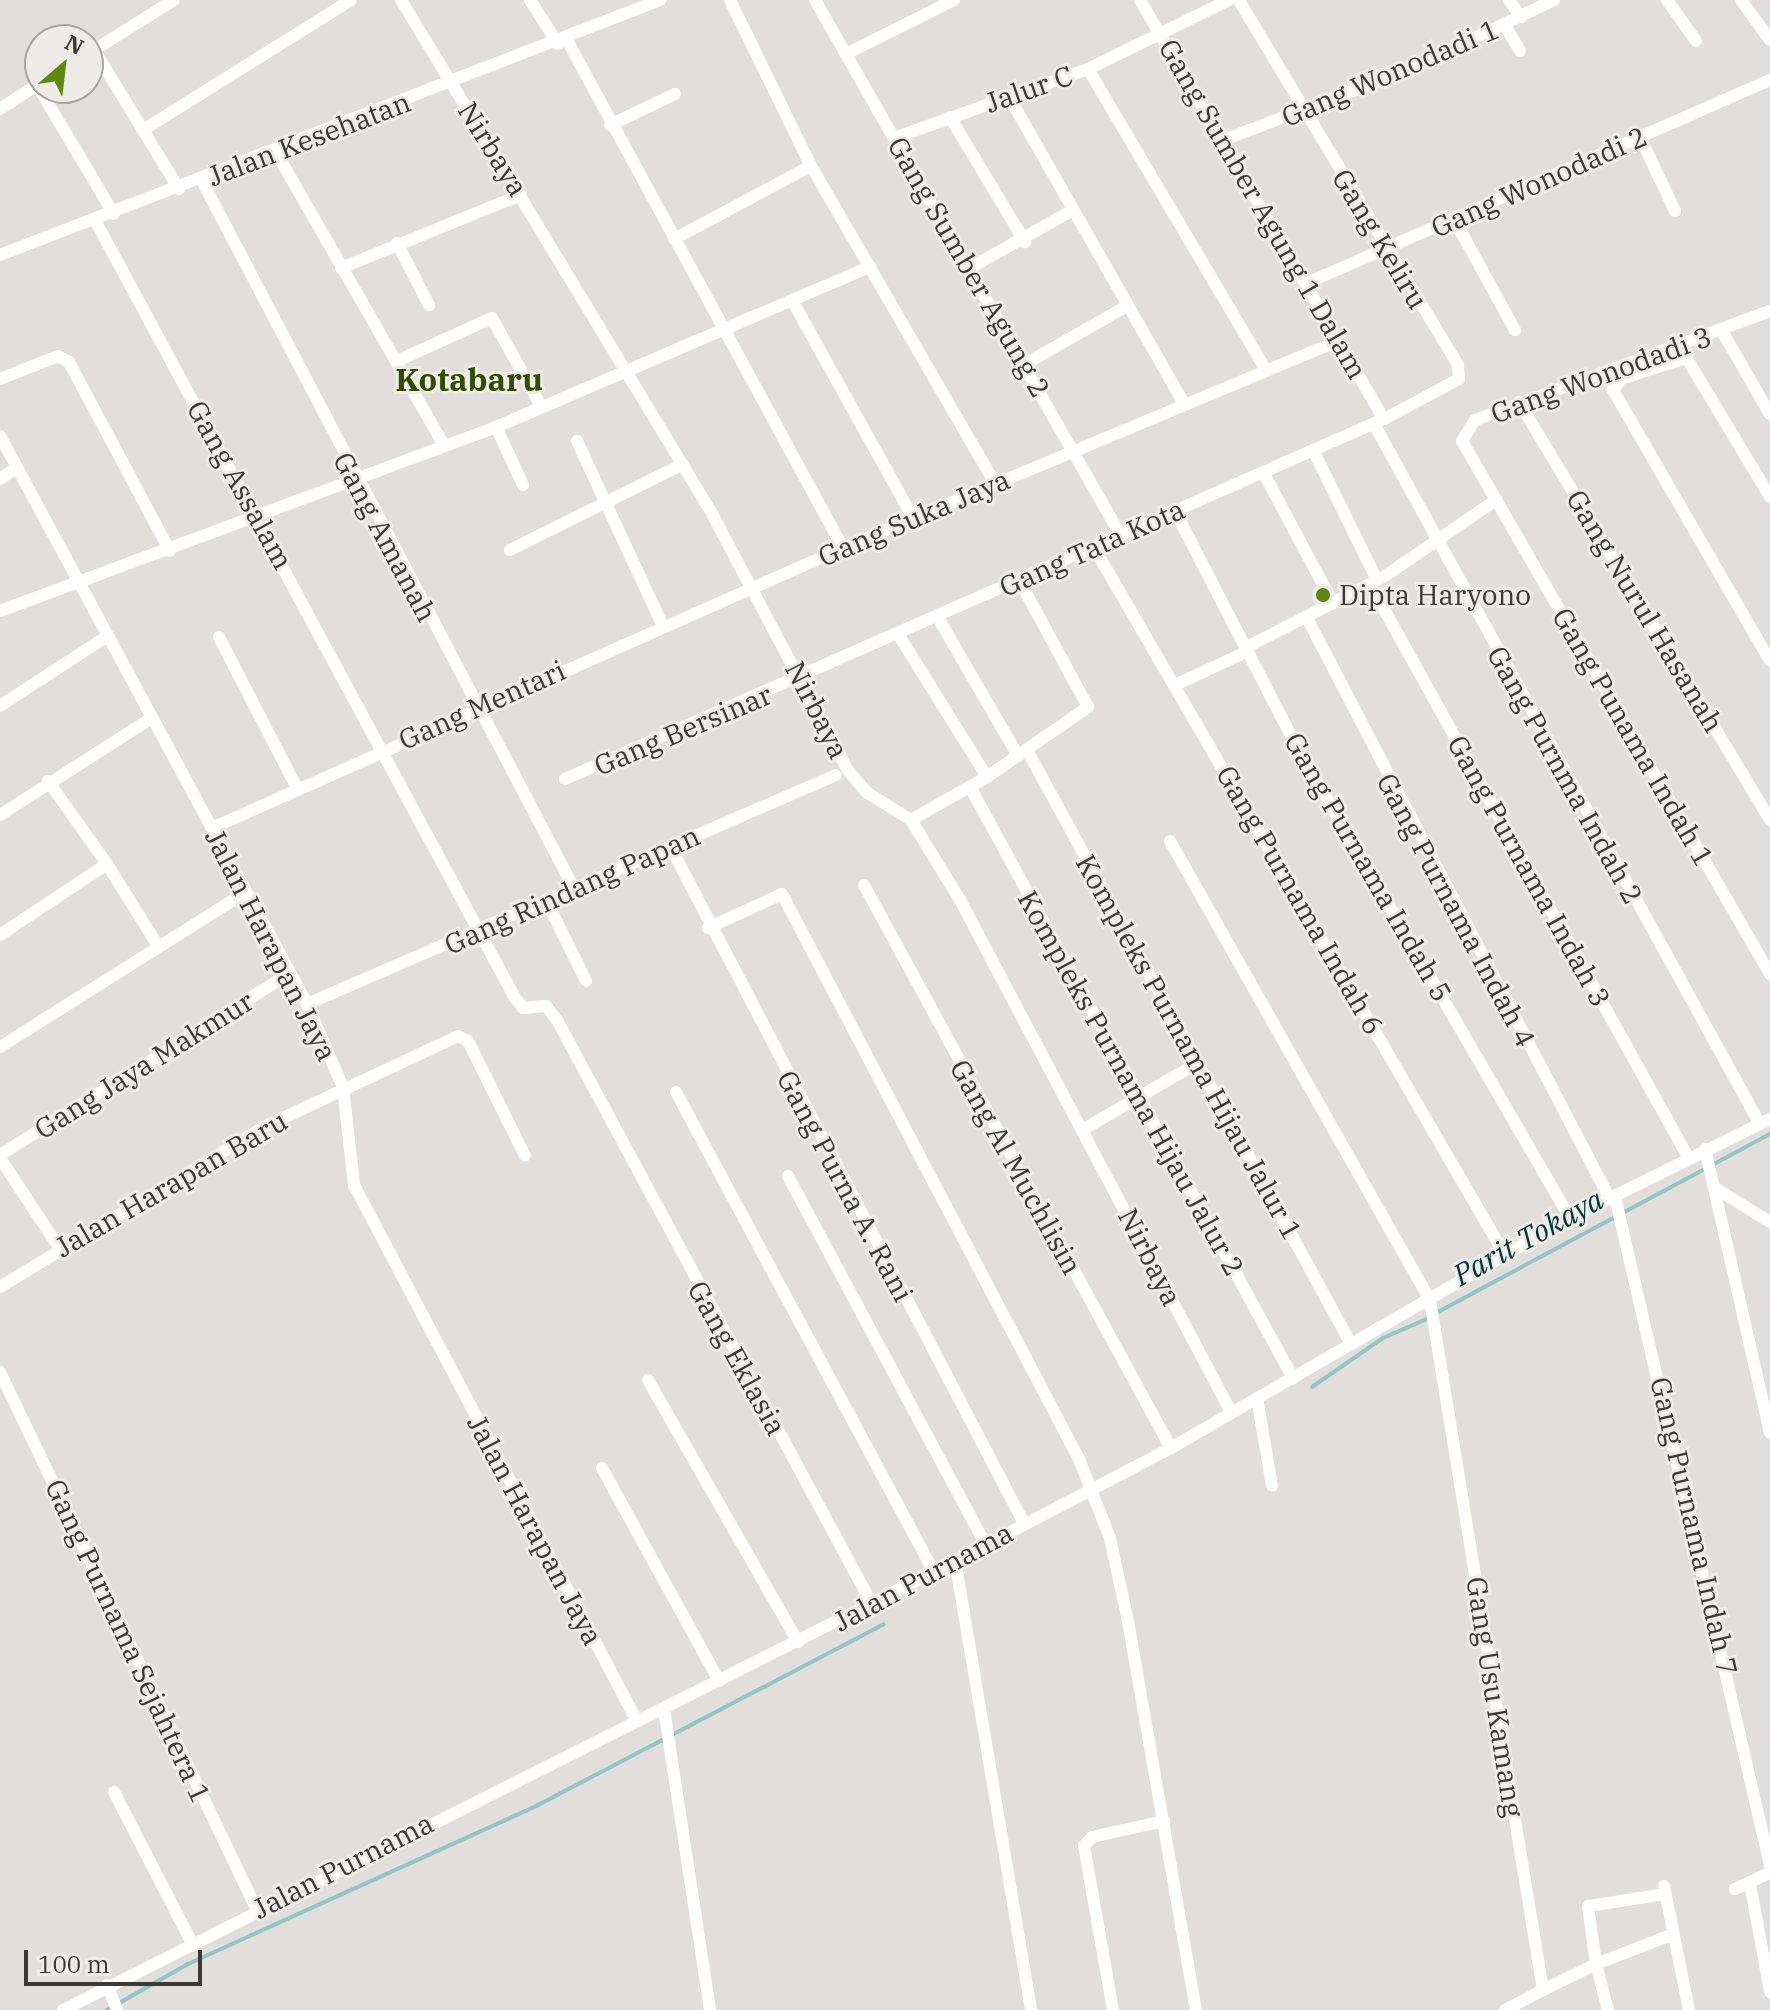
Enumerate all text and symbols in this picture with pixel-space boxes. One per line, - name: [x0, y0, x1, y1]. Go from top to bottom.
- street label: Gang Wonodadi 1: [1276, 12, 1504, 134]
- north arrow: [24, 24, 104, 104]
- text: N: [60, 27, 89, 61]
- street label: Gang Sumber Agung 1 Dalam: [1152, 33, 1374, 385]
- street label: Jalur C: [981, 58, 1077, 120]
- street label: Jalan Kesehatan: [203, 85, 415, 193]
- street label: Nirbaya: [451, 96, 535, 202]
- street label: Gang Wonodadi 2: [1426, 119, 1652, 245]
- street label: Gang Sumber Agung 2: [881, 131, 1057, 403]
- street label: Gang Keliru: [1325, 163, 1435, 315]
- street label: Gang Wonodadi 3: [1486, 319, 1716, 431]
- district label: Kotabaru: [395, 360, 543, 398]
- street label: Gang Assalam: [180, 395, 300, 575]
- street label: Gang Amanah: [326, 446, 444, 628]
- street label: Gang Suka Jaya: [813, 463, 1015, 573]
- street label: Gang Nurul Hasanah: [1559, 484, 1731, 738]
- street label: Gang Tata Kota: [994, 492, 1190, 604]
- place label: Dipta Haryono: [1339, 578, 1531, 612]
- marker: Dipta Haryono: [1314, 586, 1332, 604]
- street label: Gang Punama Indah 1: [1545, 602, 1721, 872]
- street label: Gang Purnma Indah 2: [1480, 640, 1650, 910]
- street label: Gang Mentari: [393, 653, 571, 757]
- street label: Nirbaya: [778, 656, 856, 764]
- street label: Gang Bersinar: [589, 677, 777, 783]
- street label: Gang Purnama Indah 5: [1277, 727, 1459, 1007]
- street label: Gang Purnama Indah 3: [1440, 730, 1618, 1012]
- street label: Gang Purnama Indah 6: [1209, 760, 1391, 1040]
- street label: Gang Purnama Indah 4: [1370, 767, 1542, 1053]
- street label: Gang Rindang Papan: [439, 819, 705, 961]
- street label: Jalan Harapan Jaya: [198, 823, 344, 1067]
- street label: Kompleks Purnama Hijau Jalur 1: [1069, 849, 1309, 1245]
- street label: Kompleks Purnama Hijau Jalur 2: [1011, 885, 1251, 1281]
- street label: Gang Jaya Makmur: [28, 984, 260, 1146]
- street label: Gang Al Muchlisin: [943, 1054, 1089, 1280]
- street label: Gang Purna A. Rani: [770, 1065, 920, 1307]
- street label: Jalan Harapan Baru: [49, 1104, 293, 1264]
- water label: Parit Tokaya: [1446, 1181, 1610, 1293]
- street label: Nirbaya: [1111, 1203, 1189, 1311]
- street label: Gang Eklasia: [681, 1275, 793, 1441]
- street label: Gang Purnama Indah 7: [1643, 1374, 1745, 1678]
- street label: Jalan Harapan Jaya: [460, 1409, 610, 1651]
- street label: Gang Purnama Sejahtera 1: [38, 1474, 218, 1808]
- street label: Jalan Purnama: [828, 1516, 1018, 1638]
- street label: Gang Usu Kamang: [1459, 1574, 1531, 1820]
- street label: Jalan Purnama: [247, 1806, 439, 1926]
- scale bar: [28, 1934, 206, 1984]
- text: 100 m: [38, 1948, 110, 1980]

